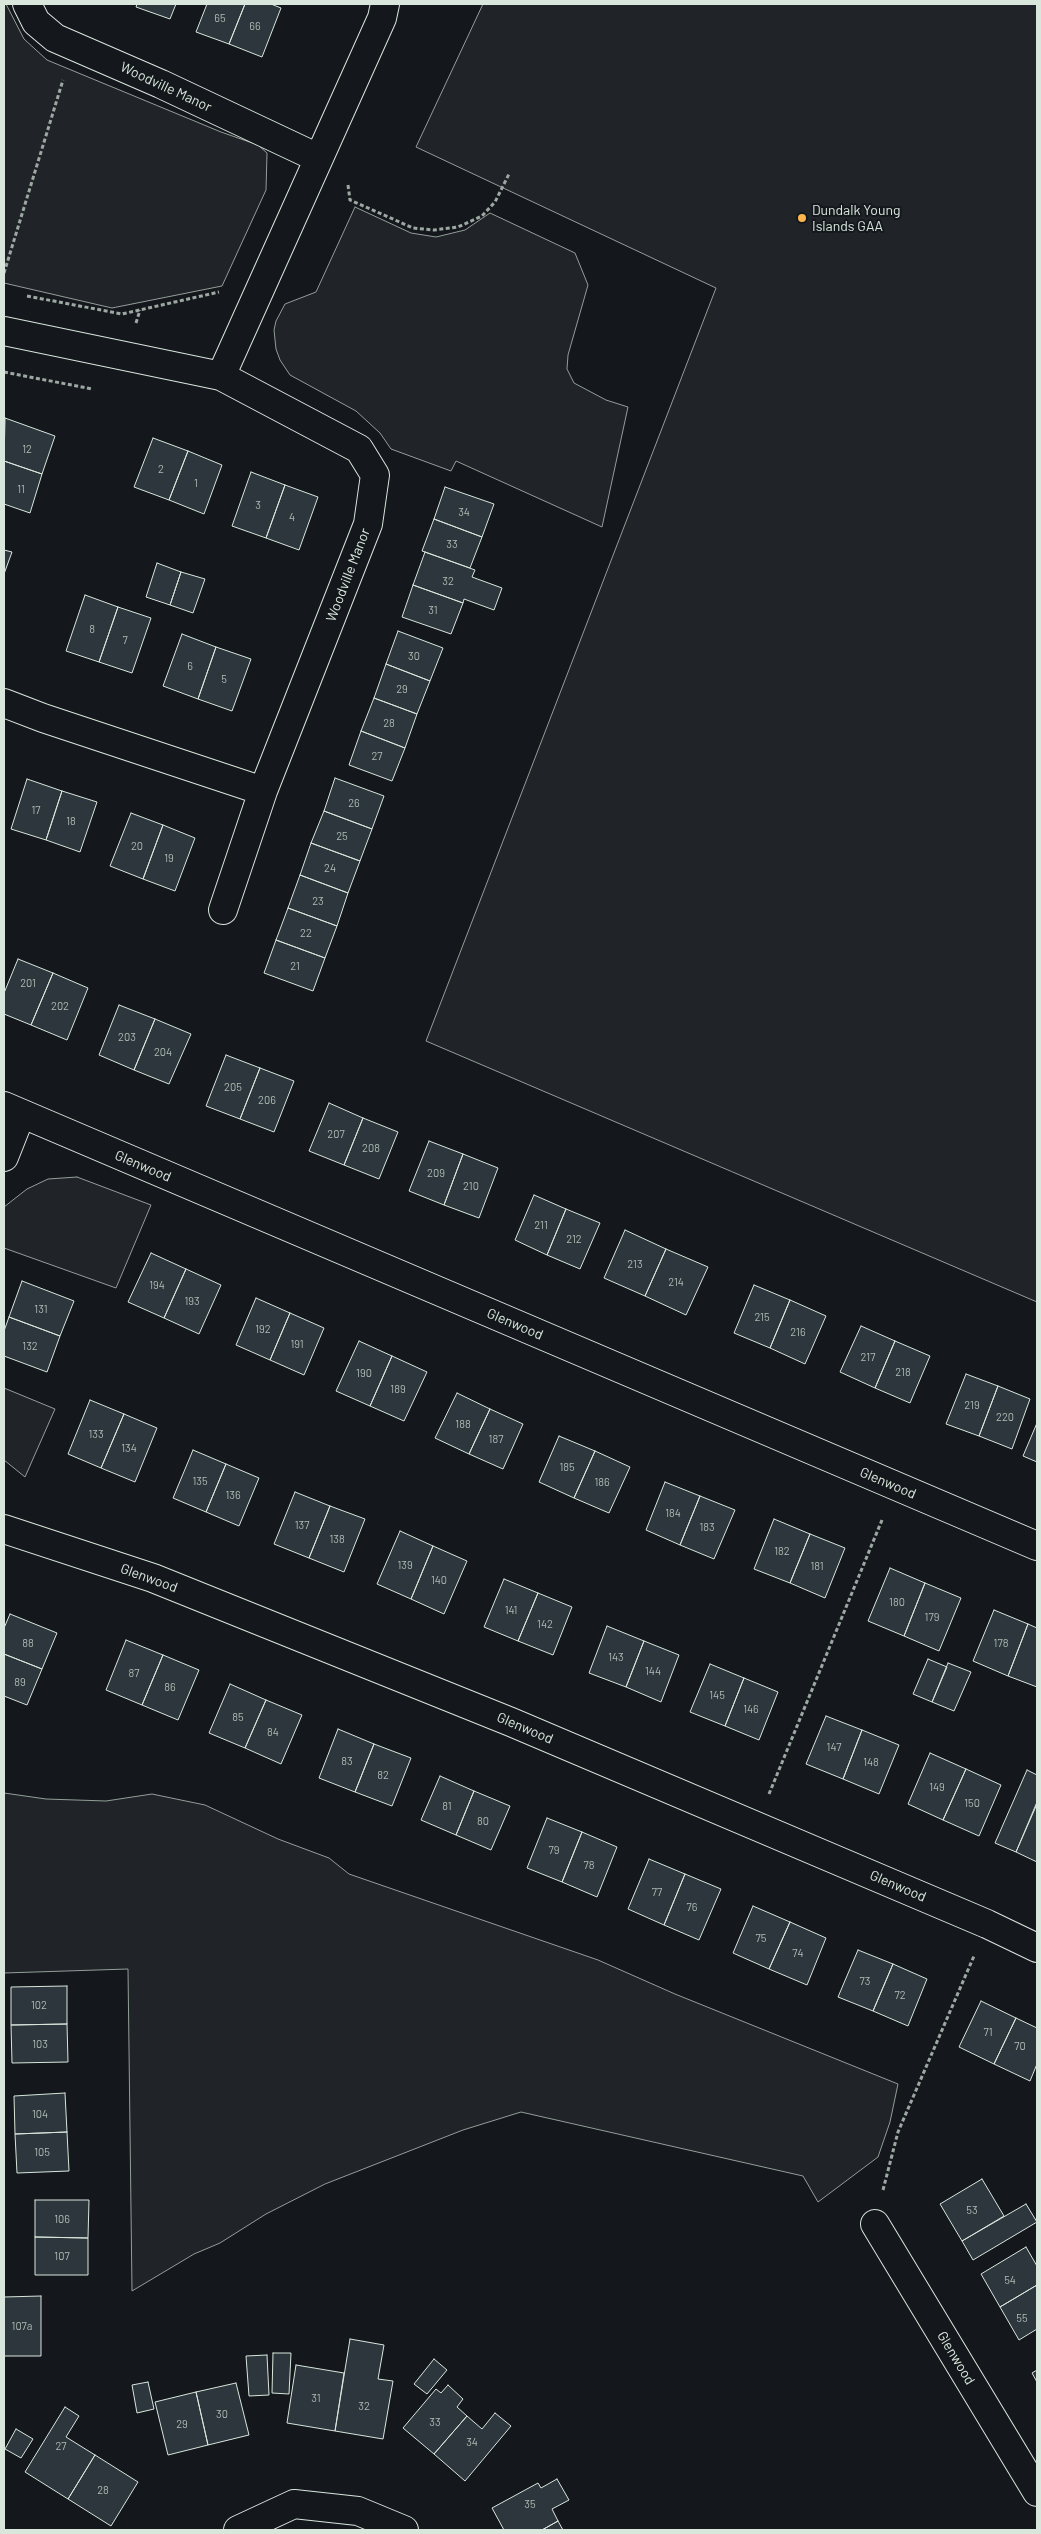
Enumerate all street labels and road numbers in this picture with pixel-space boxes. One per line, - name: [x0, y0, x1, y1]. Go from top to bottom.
- street label: Woodville Manor: [118, 59, 214, 115]
- street label: Woodville Manor: [322, 526, 374, 624]
- street label: Glenwood: [112, 1147, 174, 1185]
- street label: Glenwood: [484, 1305, 546, 1343]
- street label: Glenwood: [857, 1464, 919, 1502]
- street label: Glenwood: [118, 1560, 180, 1596]
- street label: Glenwood: [494, 1709, 556, 1747]
- street label: Glenwood: [867, 1867, 929, 1905]
- street label: Glenwood: [933, 2328, 979, 2388]

